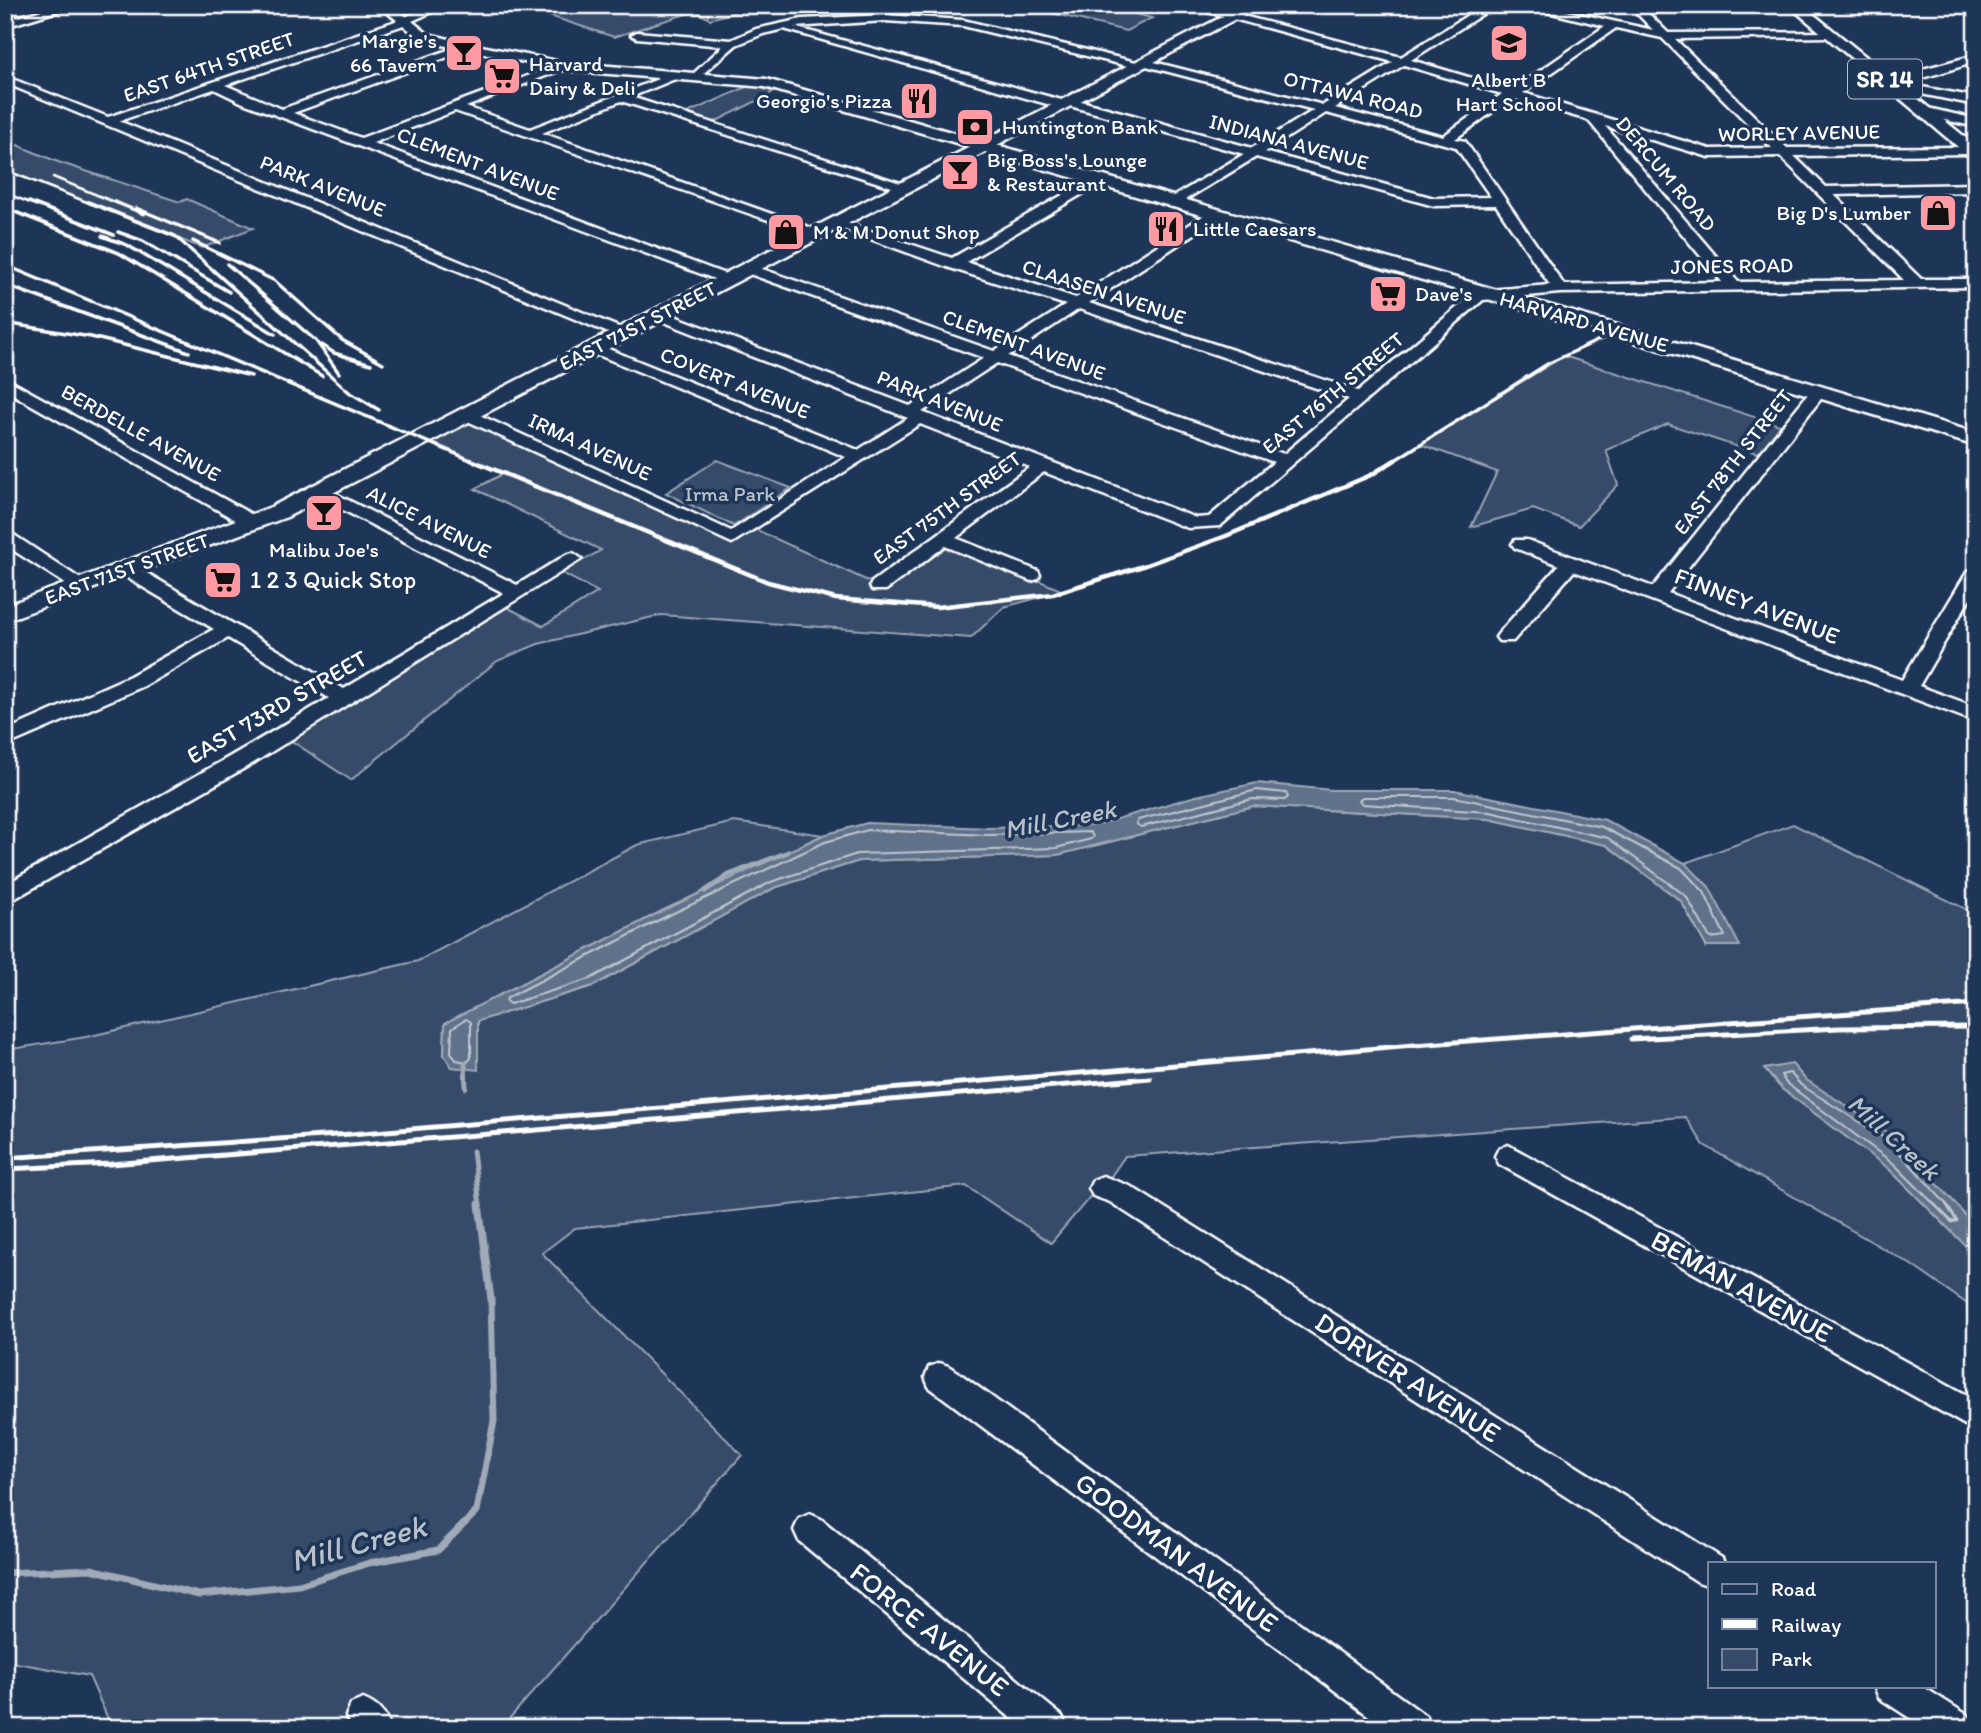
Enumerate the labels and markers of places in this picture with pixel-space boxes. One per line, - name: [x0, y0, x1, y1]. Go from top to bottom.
- school or university icon: Albert B Hart School: [1488, 22, 1530, 64]
- place label: Margie's 66 Tavern: [350, 28, 437, 77]
- bar icon: Margie's 66 Tavern: [443, 32, 485, 74]
- place label: Harvard Dairy & Deli: [529, 51, 636, 100]
- supermarket icon: Harvard Dairy & Deli: [481, 55, 523, 97]
- place label: Albert B Hart School: [1456, 67, 1562, 116]
- restaurant icon: Georgio's Pizza: [898, 80, 940, 122]
- place label: Georgio's Pizza: [756, 88, 892, 113]
- bank icon: Huntington Bank: [954, 106, 996, 148]
- place label: Huntington Bank: [1002, 114, 1158, 139]
- place label: Big Boss's Lounge & Restaurant: [987, 147, 1147, 196]
- bar icon: Big Boss's Lounge & Restaurant: [939, 151, 981, 193]
- shop icon: Big D's Lumber: [1917, 192, 1959, 234]
- place label: Big D's Lumber: [1777, 200, 1911, 225]
- restaurant icon: Little Caesars: [1145, 208, 1187, 250]
- shop icon: M & M Donut Shop: [765, 211, 807, 253]
- place label: Little Caesars: [1193, 216, 1316, 241]
- place label: M & M Donut Shop: [813, 219, 980, 244]
- supermarket icon: Dave's: [1367, 273, 1409, 315]
- place label: Dave's: [1415, 281, 1473, 306]
- bar icon: Malibu Joe's: [303, 492, 345, 534]
- place label: Malibu Joe's: [269, 537, 379, 562]
- supermarket icon: 1 2 3 Quick Stop: [202, 559, 244, 601]
- place label: 1 2 3 Quick Stop: [250, 565, 416, 594]

